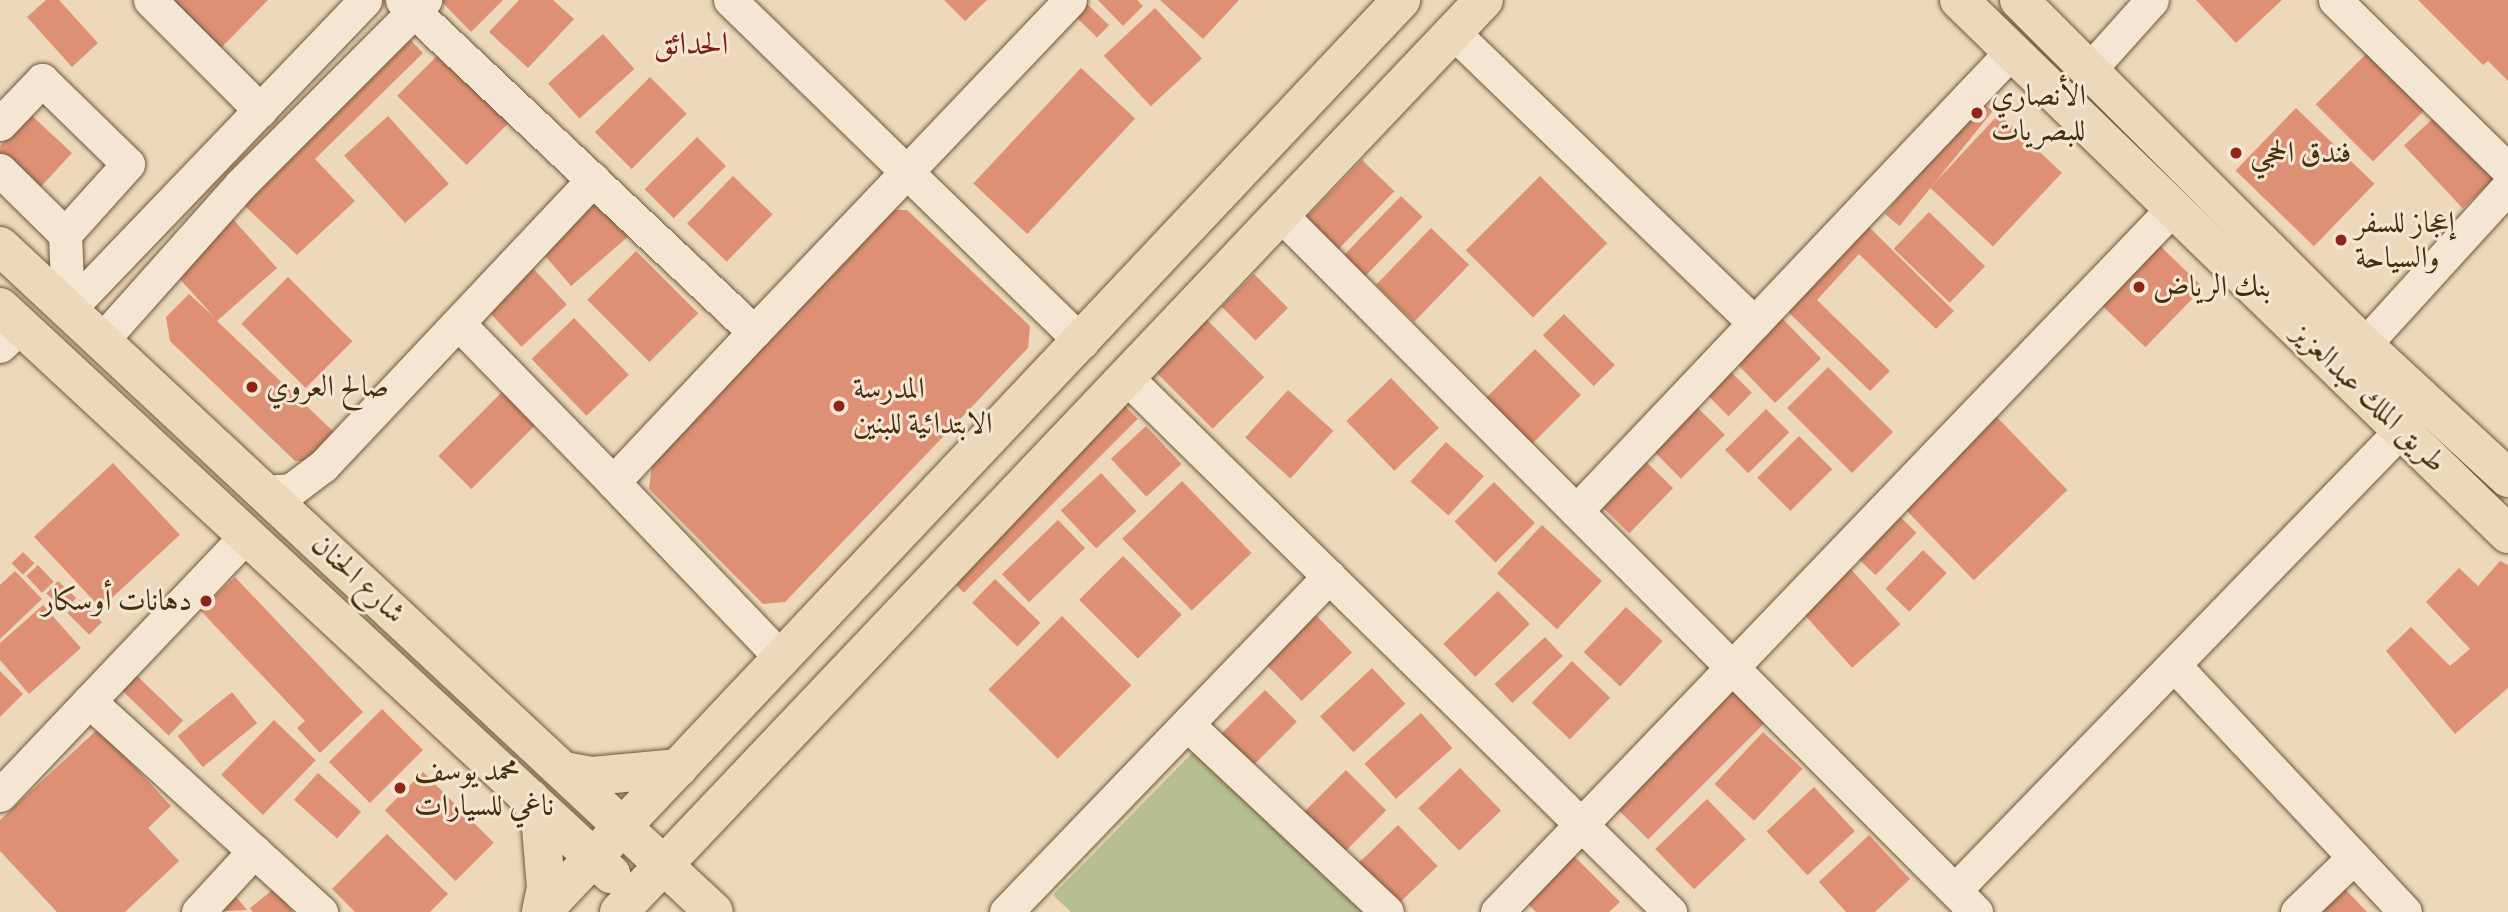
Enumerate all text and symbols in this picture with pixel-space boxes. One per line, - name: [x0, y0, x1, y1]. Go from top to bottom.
- district label: الحدائق: [654, 25, 728, 63]
- place label: الأنصاري للبصريات: [1991, 78, 2086, 148]
- marker: الأنصاري للبصريات: [1969, 105, 1985, 121]
- place label: فندق الحجي: [2250, 135, 2351, 171]
- marker: فندق الحجي: [2228, 145, 2244, 161]
- place label: إعجاز للسفر والسياحة: [2355, 205, 2455, 276]
- marker: إعجاز للسفر والسياحة: [2333, 232, 2349, 248]
- place label: بنك الرياض: [2153, 269, 2271, 305]
- marker: بنك الرياض: [2131, 279, 2147, 295]
- street label: طريق الملك عبدالعزيز: [2284, 315, 2454, 481]
- place label: صالح العروي: [266, 369, 389, 405]
- place label: المدرسة الابتدائية للبنين: [853, 371, 992, 442]
- marker: صالح العروي: [244, 379, 260, 395]
- marker: المدرسة الابتدائية للبنين: [831, 398, 847, 414]
- street label: شارع الحنان: [304, 527, 412, 631]
- place label: دهانات أوسكار: [42, 583, 192, 619]
- marker: دهانات أوسكار: [198, 593, 214, 609]
- place label: محمد يوسف ناغي للسيارات: [414, 753, 554, 824]
- marker: محمد يوسف ناغي للسيارات: [392, 780, 408, 796]

